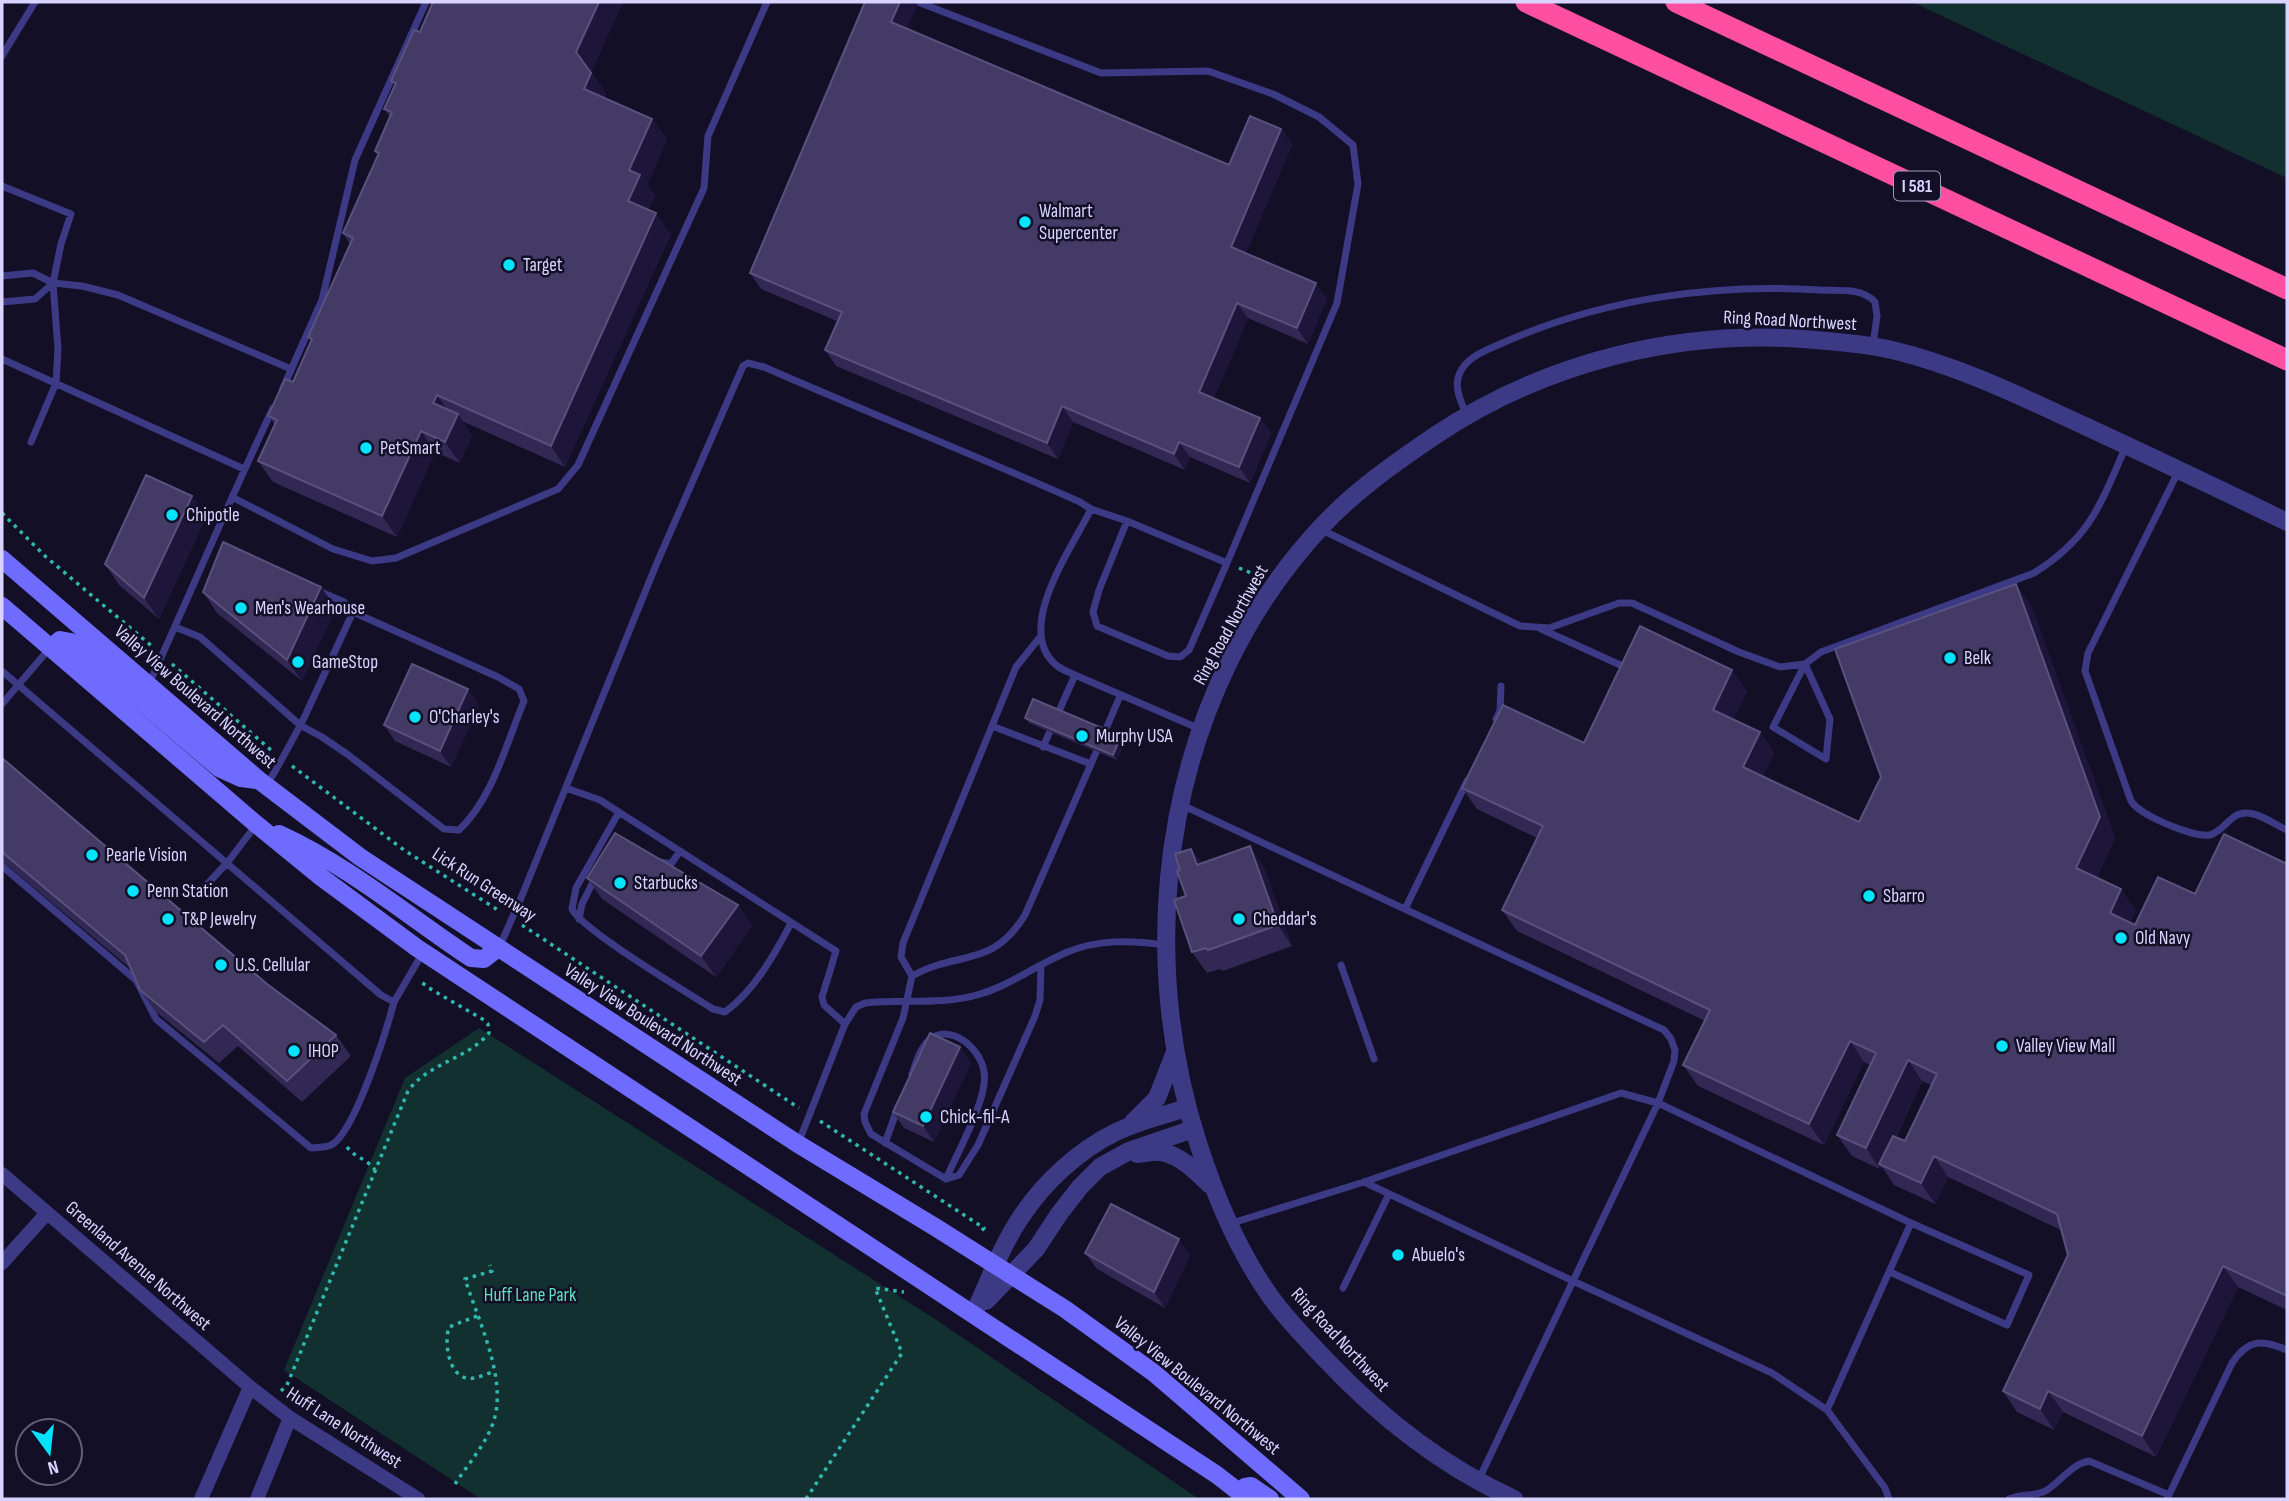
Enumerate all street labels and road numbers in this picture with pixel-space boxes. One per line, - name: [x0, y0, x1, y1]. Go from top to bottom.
- road number: I 581: [1894, 172, 1940, 201]
- street label: Ring Road Northwest: [1723, 306, 1858, 336]
- street label: Ring Road Northwest: [1189, 561, 1274, 689]
- street label: Valley View Boulevard Northwest: [109, 620, 281, 774]
- street label: Lick Run Greenway: [428, 843, 541, 927]
- street label: Valley View Boulevard Northwest: [560, 959, 746, 1091]
- street label: Greenland Avenue Northwest: [60, 1196, 216, 1336]
- street label: Ring Road Northwest: [1286, 1283, 1394, 1397]
- street label: Valley View Boulevard Northwest: [1109, 1312, 1285, 1460]
- street label: Huff Lane Northwest: [282, 1382, 406, 1474]

